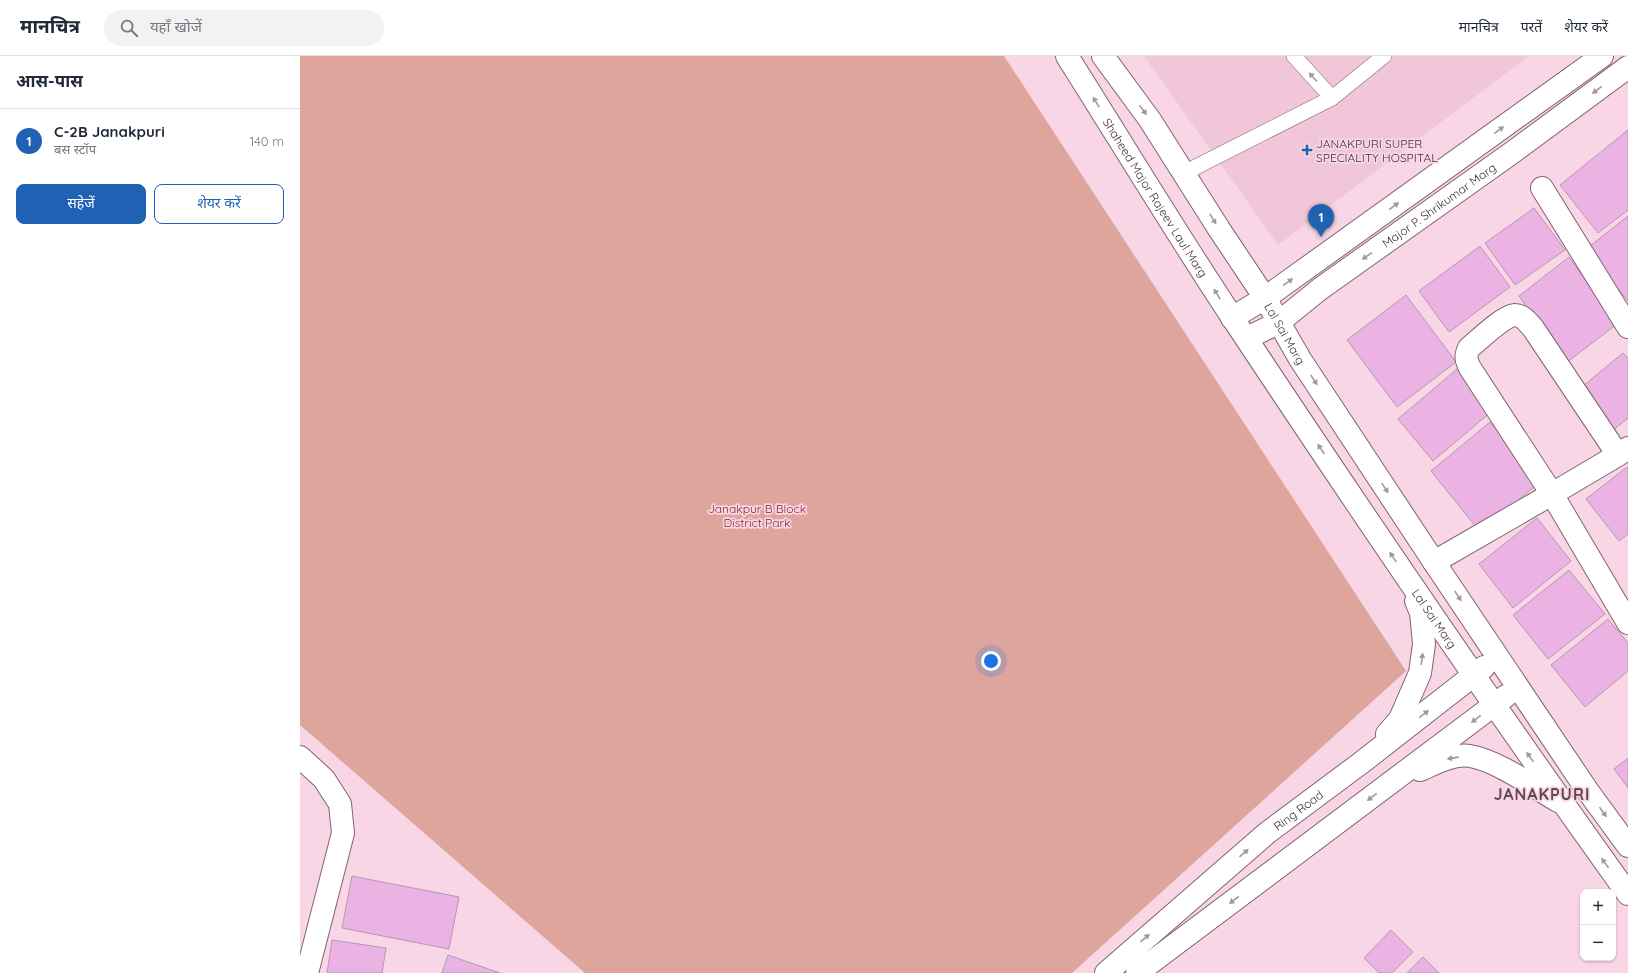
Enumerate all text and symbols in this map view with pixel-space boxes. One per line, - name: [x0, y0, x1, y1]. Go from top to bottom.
- search box: [104, 10, 384, 46]
- text: मानचित्र: [20, 14, 80, 38]
- icon: search: [118, 17, 140, 39]
- text: यहाँ खोजें: [150, 17, 202, 36]
- text: मानचित्र: [1459, 18, 1499, 36]
- text: परतें: [1521, 18, 1542, 36]
- text: शेयर करें: [1564, 18, 1608, 36]
- text: आस-पास: [16, 70, 83, 91]
- one-way arrow: [1308, 72, 1318, 82]
- one-way arrow: [1591, 86, 1602, 94]
- one-way arrow: [1092, 96, 1099, 108]
- one-way arrow: [1139, 104, 1147, 115]
- street label: Shaheed Major Rajeev Laul Marg: [1100, 115, 1211, 280]
- text: C-2B Janakpuri: [54, 122, 165, 141]
- one-way arrow: [1494, 126, 1505, 134]
- text: 1: [26, 133, 32, 149]
- text: 140 m: [249, 133, 284, 149]
- place label: JANAKPURI SUPER SPECIALITY HOSPITAL: [1316, 136, 1438, 165]
- text: बस स्टॉप: [54, 141, 96, 157]
- marker: JANAKPURI SUPER SPECIALITY HOSPITAL: [1301, 144, 1313, 156]
- street label: Major P. Shrikumar Marg: [1379, 159, 1499, 250]
- button: सहेजें: [16, 184, 146, 224]
- button: शेयर करें: [154, 184, 284, 224]
- one-way arrow: [1389, 202, 1399, 210]
- pin: 1: [1308, 204, 1334, 237]
- one-way arrow: [1209, 214, 1217, 224]
- one-way arrow: [1362, 252, 1372, 260]
- one-way arrow: [1283, 277, 1294, 286]
- one-way arrow: [1214, 288, 1221, 300]
- street label: Lal Sai Marg: [1262, 300, 1309, 367]
- one-way arrow: [1310, 375, 1318, 385]
- one-way arrow: [1317, 443, 1324, 455]
- one-way arrow: [1382, 482, 1389, 494]
- park label: Janakpur B Block District Park: [708, 501, 806, 530]
- one-way arrow: [1389, 552, 1397, 562]
- street label: Lal Sai Marg: [1409, 586, 1460, 651]
- one-way arrow: [1454, 591, 1462, 602]
- your location: [981, 651, 1001, 671]
- one-way arrow: [1419, 653, 1425, 665]
- one-way arrow: [1419, 709, 1430, 718]
- one-way arrow: [1470, 714, 1481, 723]
- one-way arrow: [1526, 751, 1534, 762]
- one-way arrow: [1447, 755, 1459, 761]
- district label: JANAKPURI: [1494, 784, 1590, 804]
- street label: Ring Road: [1270, 787, 1326, 833]
- one-way arrow: [1366, 792, 1377, 801]
- one-way arrow: [1599, 807, 1608, 818]
- one-way arrow: [1238, 848, 1249, 857]
- one-way arrow: [1601, 857, 1609, 868]
- map controls: [1580, 889, 1616, 961]
- button: +: [1580, 889, 1616, 925]
- one-way arrow: [1229, 896, 1240, 904]
- button: −: [1580, 925, 1616, 961]
- one-way arrow: [1140, 933, 1151, 942]

